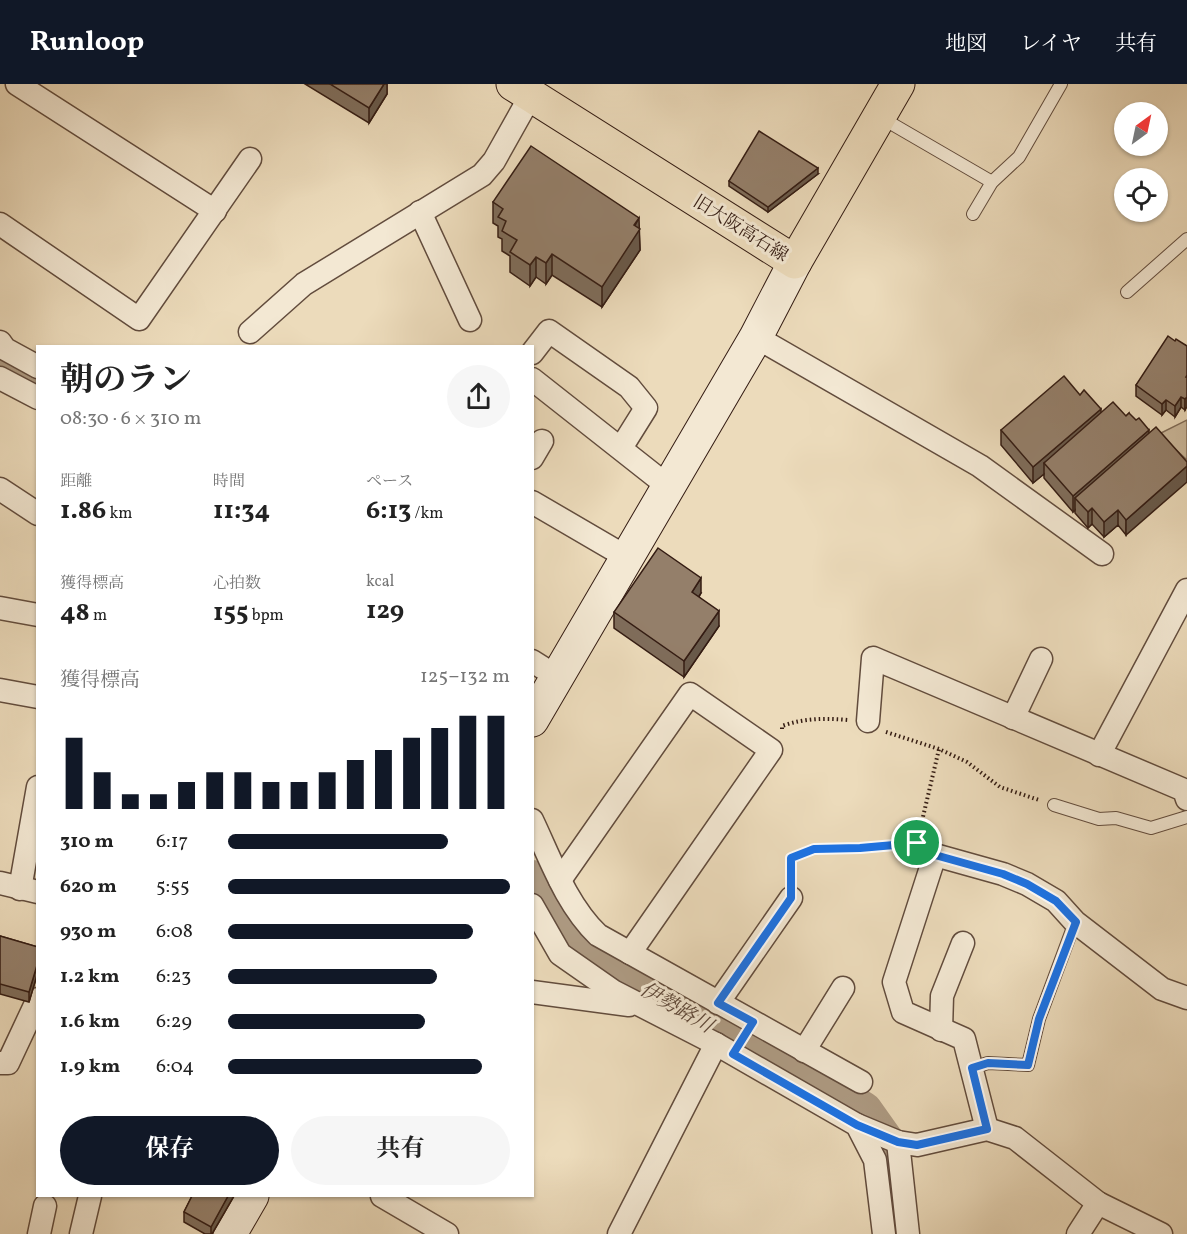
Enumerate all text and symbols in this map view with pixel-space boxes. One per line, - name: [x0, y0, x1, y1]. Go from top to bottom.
- text: Runloop: [30, 23, 144, 62]
- text: 地図: [945, 30, 987, 59]
- text: レイヤ: [1020, 30, 1082, 59]
- text: 共有: [1115, 30, 1157, 59]
- north arrow: [1114, 102, 1168, 156]
- map controls: [1114, 102, 1168, 222]
- button: locate: [1114, 168, 1168, 222]
- street label: 旧大阪高石線: [688, 190, 793, 268]
- text: 朝のラン: [60, 359, 192, 405]
- button: share: [447, 365, 510, 428]
- text: 08:30 · 6 × 310 m: [60, 405, 202, 433]
- text: 距離: [60, 471, 92, 493]
- text: 時間: [213, 471, 245, 493]
- text: ペース: [366, 471, 413, 493]
- text: 1.86: [60, 493, 106, 529]
- text: 11:34: [213, 493, 270, 529]
- text: 6:13: [366, 493, 411, 529]
- text: km: [106, 503, 132, 525]
- text: /km: [411, 503, 443, 525]
- text: kcal: [366, 571, 394, 593]
- text: 獲得標高: [60, 573, 124, 595]
- text: 心拍数: [213, 573, 261, 595]
- text: 129: [366, 593, 404, 629]
- text: 48: [60, 595, 90, 631]
- text: 155: [213, 595, 248, 631]
- text: m: [90, 605, 107, 627]
- text: bpm: [248, 605, 284, 627]
- text: 125–132 m: [420, 663, 510, 691]
- text: 獲得標高: [60, 667, 140, 695]
- pin: [891, 817, 942, 868]
- icon: arrive: [900, 826, 933, 859]
- text: 310 m: [60, 828, 114, 856]
- text: 6:17: [156, 828, 188, 856]
- text: 620 m: [60, 873, 117, 901]
- text: 5:55: [156, 873, 190, 901]
- text: 930 m: [60, 918, 116, 946]
- text: 6:08: [156, 918, 193, 946]
- text: 1.2 km: [60, 963, 120, 991]
- text: 6:23: [156, 963, 191, 991]
- water label: 伊勢路川: [634, 977, 719, 1042]
- text: 1.6 km: [60, 1008, 120, 1036]
- text: 6:29: [156, 1008, 192, 1036]
- text: 1.9 km: [60, 1053, 120, 1081]
- text: 6:04: [156, 1053, 194, 1081]
- button: 保存: [60, 1116, 279, 1185]
- button: 共有: [291, 1116, 510, 1185]

